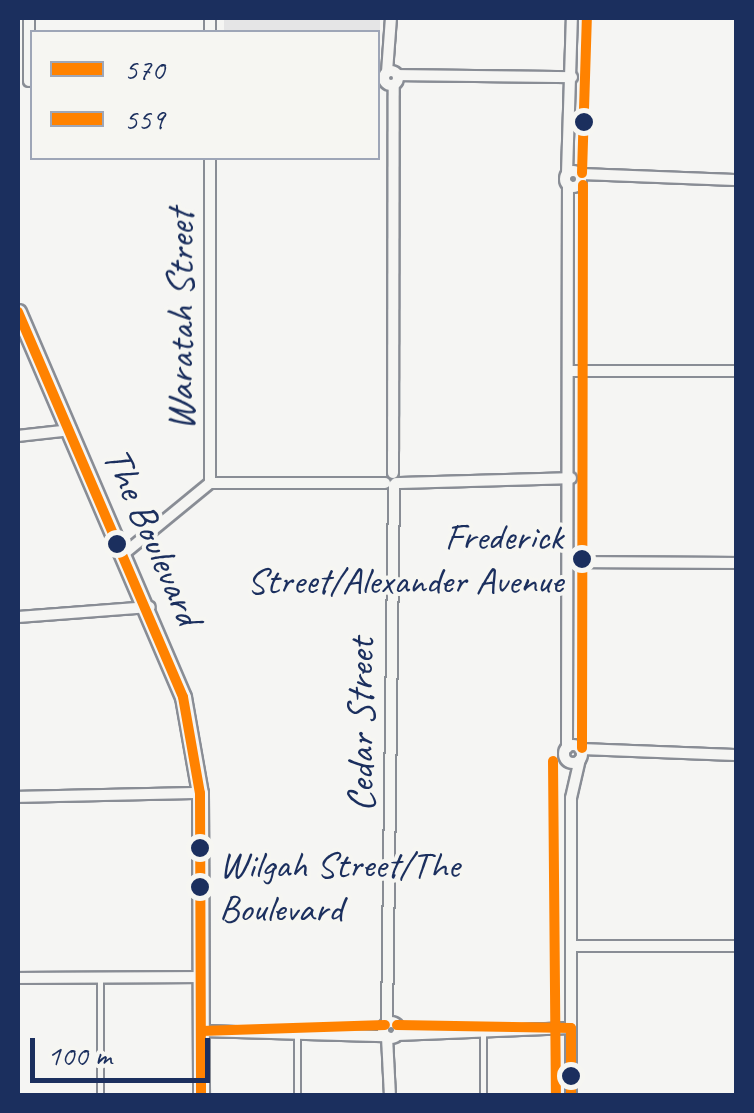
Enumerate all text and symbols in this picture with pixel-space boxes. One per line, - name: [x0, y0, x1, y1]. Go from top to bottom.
- legend: [30, 30, 380, 160]
- text: 570: [124, 50, 165, 88]
- text: 559: [124, 100, 165, 138]
- unlabelled marker: [574, 112, 594, 132]
- street label: Waratah Street: [156, 209, 204, 431]
- street label: The Boulevard: [92, 439, 214, 633]
- place label: Frederick Street/Alexander Avenue: [247, 514, 563, 604]
- unlabelled marker: [107, 534, 127, 554]
- marker: Frederick Street/Alexander Avenue: [572, 549, 592, 569]
- street label: Cedar Street: [336, 638, 384, 812]
- unlabelled marker: [190, 838, 210, 858]
- place label: Wilgah Street/The Boulevard: [219, 842, 460, 932]
- marker: Wilgah Street/The Boulevard: [190, 877, 210, 897]
- scale bar: [35, 1018, 215, 1080]
- text: 100 m: [47, 1036, 112, 1074]
- unlabelled marker: [561, 1066, 581, 1086]

